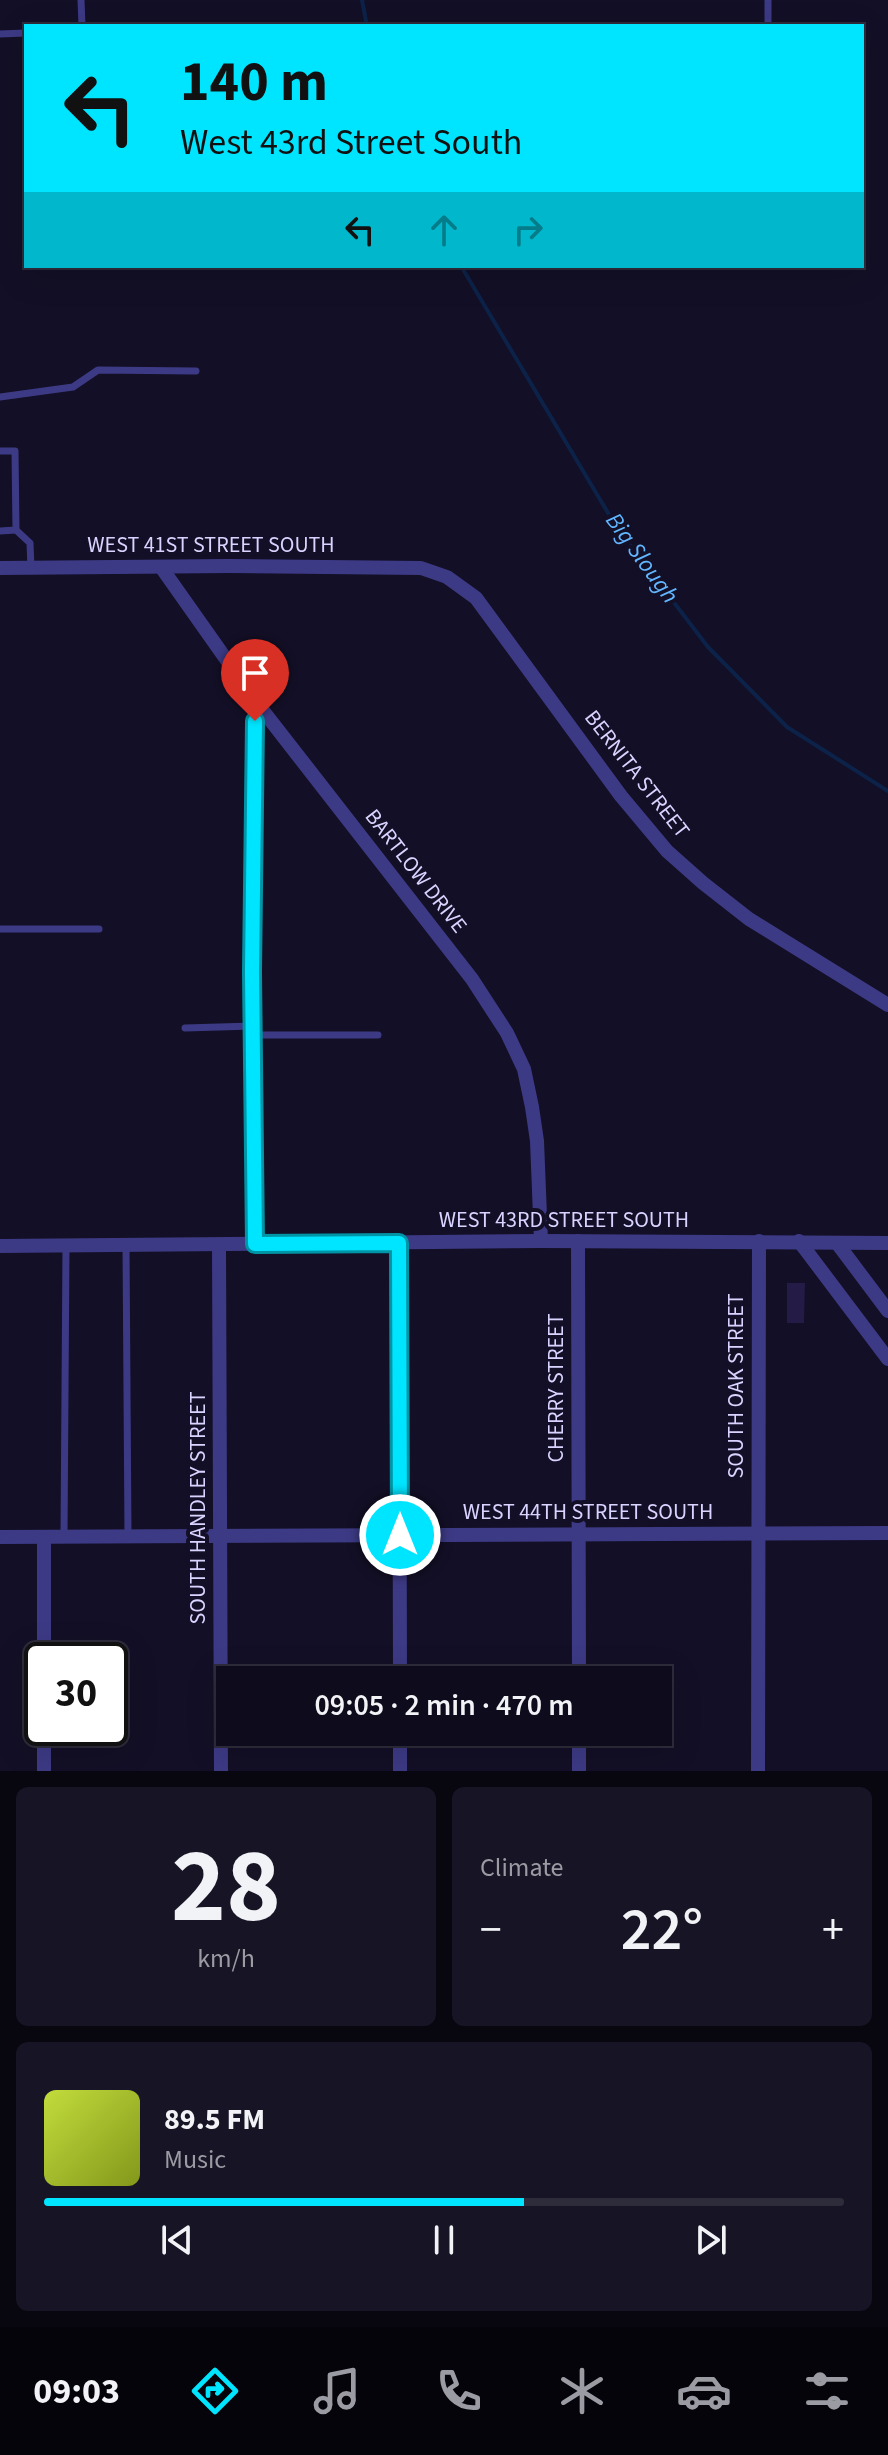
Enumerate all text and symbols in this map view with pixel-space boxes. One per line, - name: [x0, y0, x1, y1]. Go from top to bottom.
- text: 140 m: [180, 43, 328, 122]
- icon: left: [48, 56, 152, 160]
- text: West 43rd Street South: [180, 117, 522, 168]
- icon: left: [338, 208, 382, 252]
- icon: ahead: [422, 208, 466, 252]
- icon: right: [506, 208, 550, 252]
- water label: Big Slough: [597, 505, 687, 611]
- street label: WEST 41ST STREET SOUTH: [87, 529, 335, 561]
- pin: [221, 639, 289, 721]
- icon: arrive: [233, 651, 277, 695]
- street label: BERNITA STREET: [577, 703, 697, 845]
- street label: BARTLOW DRIVE: [357, 802, 475, 940]
- street label: WEST 43RD STREET SOUTH: [439, 1204, 689, 1236]
- street label: SOUTH OAK STREET: [720, 1293, 752, 1479]
- street label: CHERRY STREET: [540, 1313, 572, 1462]
- street label: SOUTH HANDLEY STREET: [182, 1391, 214, 1624]
- position arrow: [358, 1493, 442, 1577]
- street label: WEST 44TH STREET SOUTH: [463, 1496, 713, 1528]
- speed limit sign: 30: [24, 1642, 128, 1746]
- text: 09:05 · 2 min · 470 m: [314, 1684, 574, 1727]
- text: 28: [171, 1814, 281, 1962]
- text: Climate: [480, 1849, 564, 1886]
- text: 22°: [621, 1888, 703, 1973]
- text: −: [480, 1899, 502, 1962]
- text: +: [822, 1899, 844, 1962]
- text: km/h: [197, 1940, 255, 1977]
- text: 89.5 FM: [164, 2098, 265, 2141]
- text: Music: [164, 2141, 226, 2178]
- icon: previous: [155, 2218, 199, 2262]
- icon: pause: [422, 2218, 466, 2262]
- icon: next: [689, 2218, 733, 2262]
- icon: directions: [187, 2363, 243, 2419]
- icon: music: [309, 2363, 365, 2419]
- icon: phone: [431, 2363, 487, 2419]
- icon: climate: [554, 2363, 610, 2419]
- icon: car: [676, 2363, 732, 2419]
- icon: filters: [799, 2363, 855, 2419]
- text: 09:03: [33, 2366, 120, 2417]

